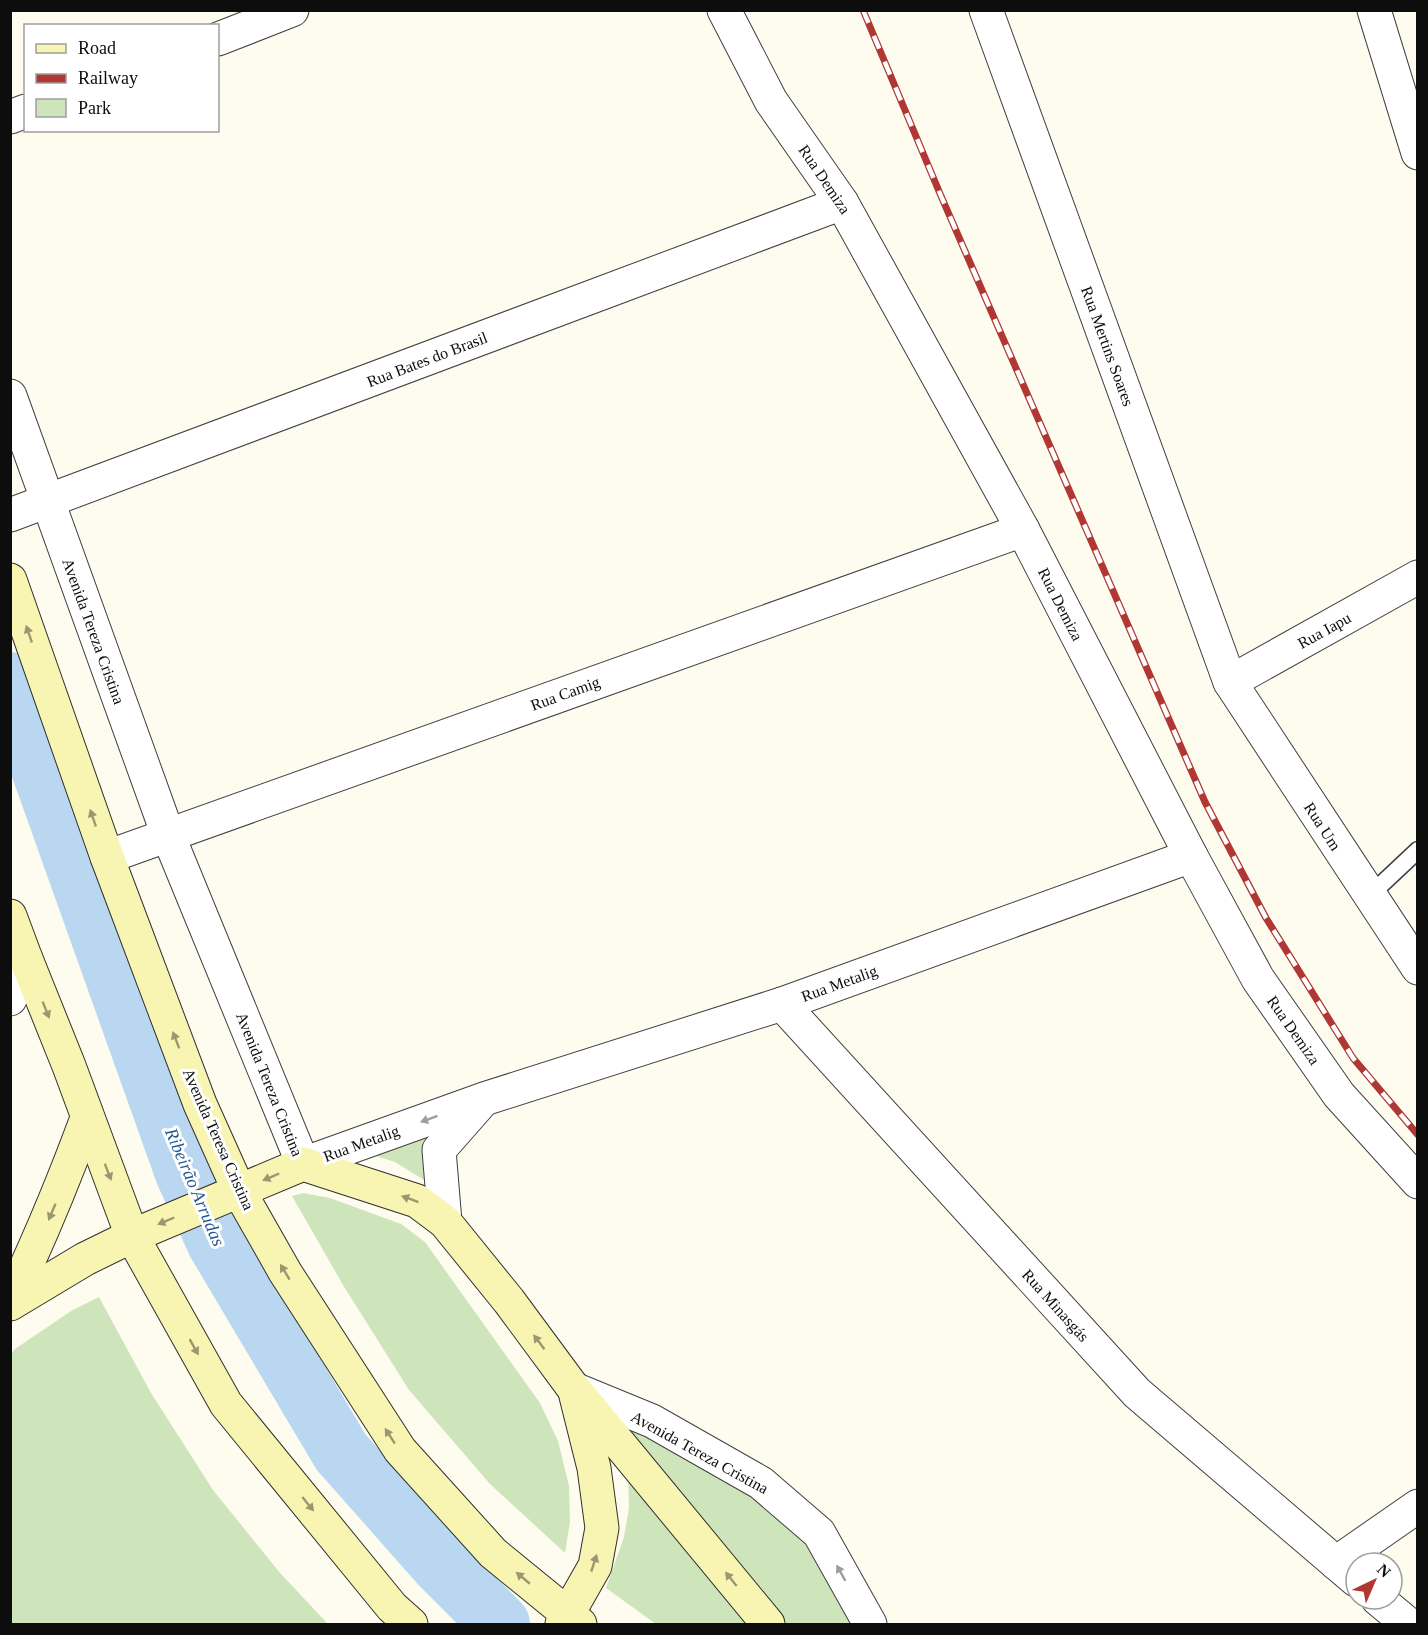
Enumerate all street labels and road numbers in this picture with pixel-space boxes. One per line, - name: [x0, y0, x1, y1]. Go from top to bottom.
- street label: Rua Demiza: [795, 142, 854, 217]
- street label: Rua Mertins Soares: [1078, 284, 1137, 408]
- street label: Rua Bates do Brasil: [365, 328, 490, 390]
- street label: Avenida Tereza Cristina: [59, 556, 128, 706]
- street label: Rua Demiza: [1035, 565, 1086, 644]
- street label: Rua Iapu: [1295, 609, 1354, 653]
- street label: Rua Camig: [528, 673, 602, 715]
- street label: Rua Um: [1301, 799, 1345, 854]
- street label: Rua Metalig: [799, 962, 880, 1006]
- street label: Rua Demiza: [1264, 993, 1323, 1068]
- street label: Avenida Tereza Cristina: [233, 1010, 306, 1159]
- street label: Avenida Teresa Cristina: [180, 1066, 257, 1213]
- street label: Rua Metalig: [321, 1122, 402, 1166]
- street label: Rua Minasgás: [1018, 1266, 1092, 1346]
- street label: Avenida Tereza Cristina: [628, 1408, 771, 1497]

